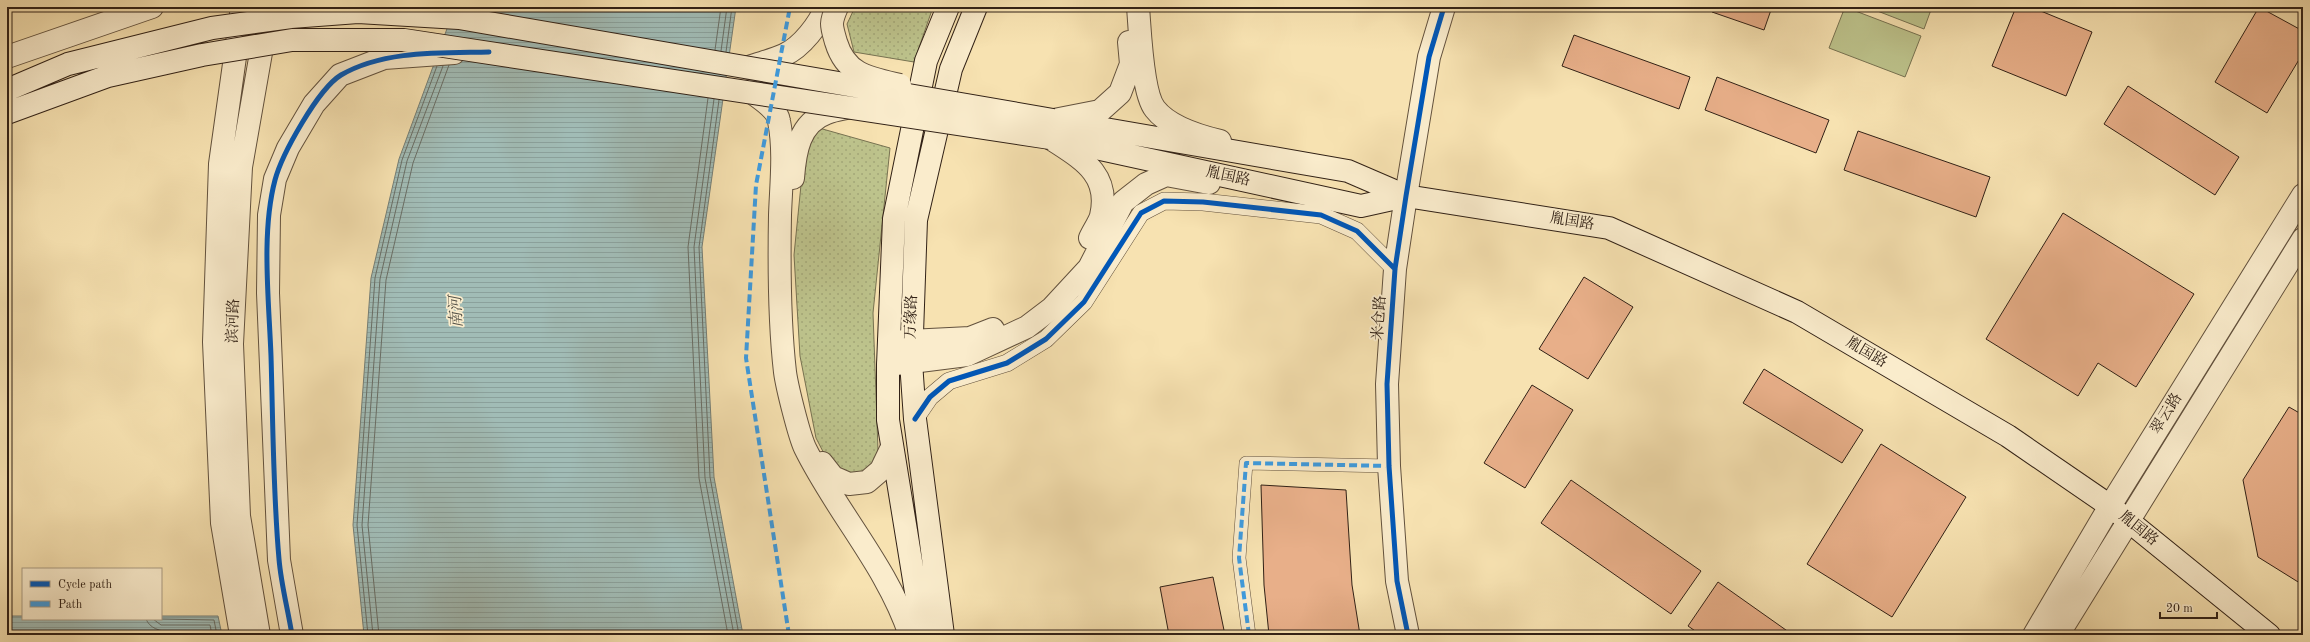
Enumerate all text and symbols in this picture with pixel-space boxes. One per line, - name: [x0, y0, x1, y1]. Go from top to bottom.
- street label: 胤国路: [1204, 163, 1252, 189]
- street label: 胤国路: [1549, 209, 1596, 233]
- water label: 南河: [446, 293, 466, 329]
- street label: 万缘路: [902, 294, 920, 340]
- street label: 米仓路: [1369, 295, 1389, 341]
- street label: 滨河路: [224, 298, 242, 344]
- street label: 胤国路: [1843, 333, 1890, 371]
- street label: 翠云路: [2147, 390, 2185, 437]
- street label: 胤国路: [2116, 507, 2161, 549]
- legend: [22, 568, 162, 620]
- text: Cycle path: [58, 579, 113, 591]
- scale bar: [2160, 594, 2217, 620]
- text: Path: [58, 599, 83, 611]
- text: 20 m: [2166, 603, 2193, 615]

